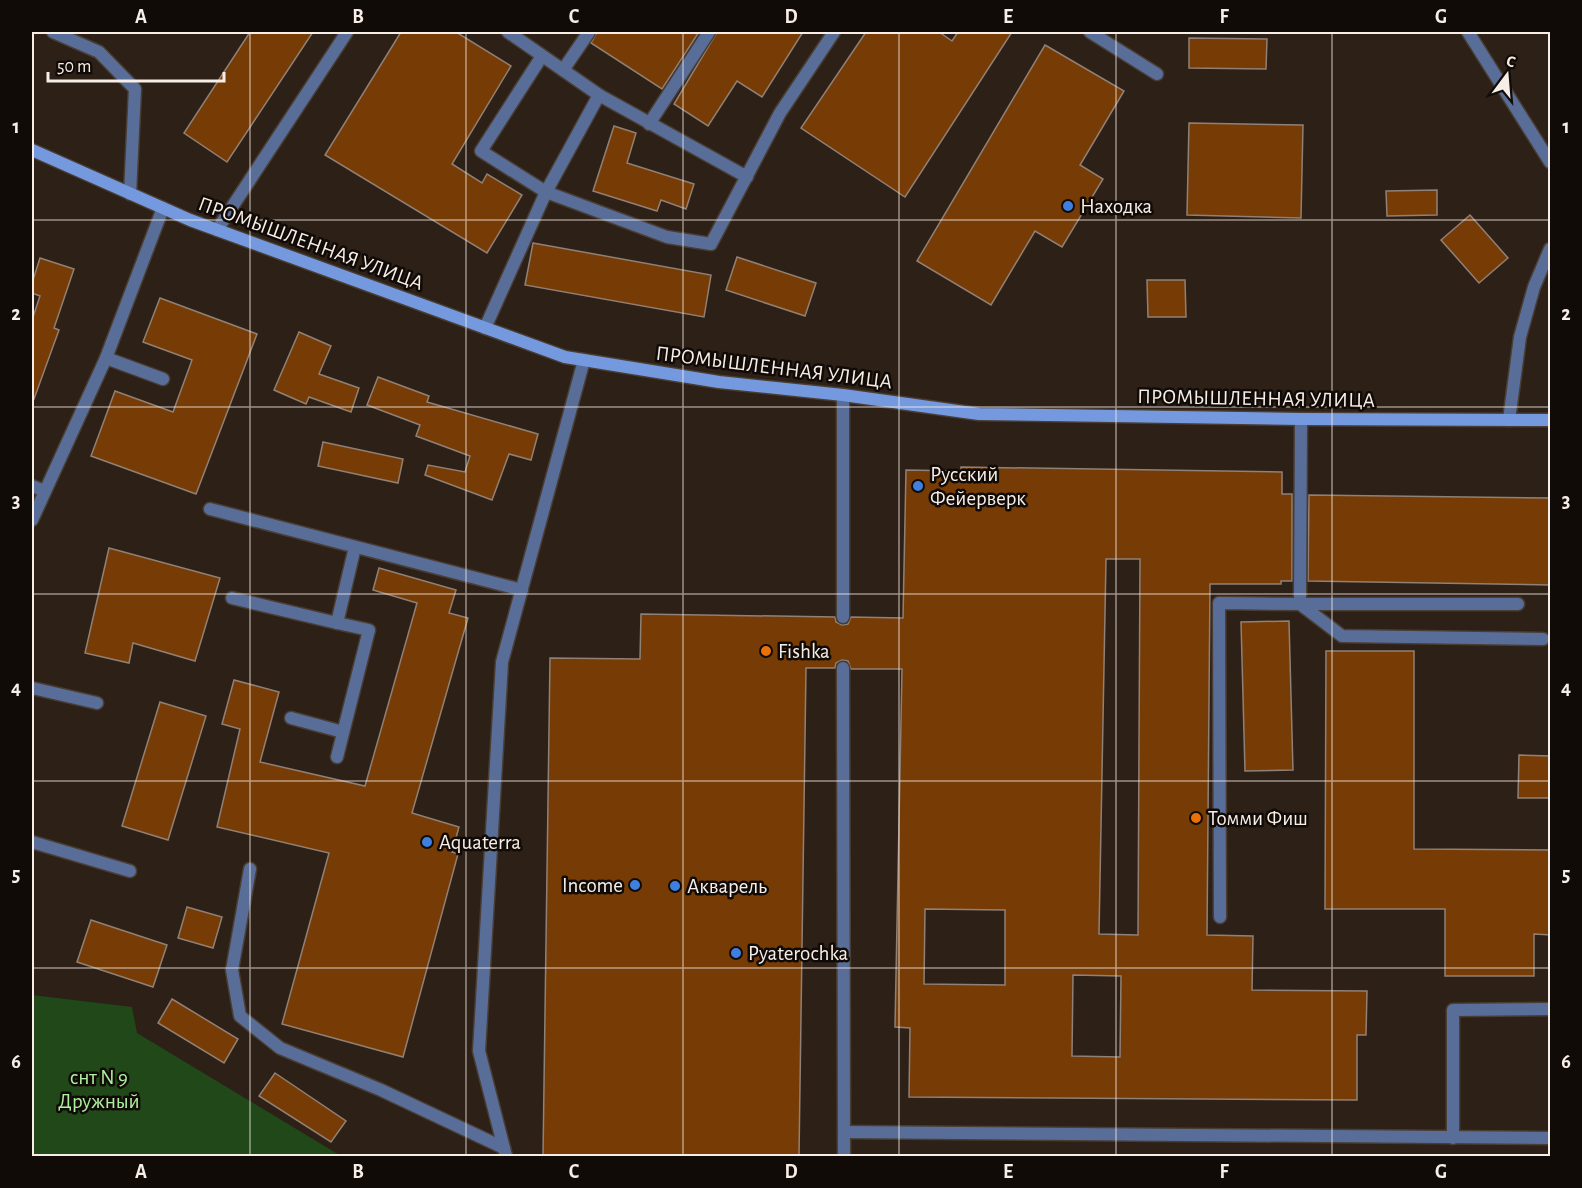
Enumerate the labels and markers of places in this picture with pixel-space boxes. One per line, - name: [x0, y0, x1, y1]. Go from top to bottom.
- place label: Находка: [1080, 196, 1153, 217]
- marker: Находка: [1061, 199, 1075, 213]
- place label: Русский Фейерверк: [930, 464, 1026, 509]
- marker: Русский Фейерверк: [911, 479, 925, 493]
- place label: Fishka: [778, 641, 830, 662]
- marker: Fishka: [759, 644, 773, 658]
- place label: Томми Фиш: [1208, 808, 1308, 829]
- marker: Томми Фиш: [1189, 811, 1203, 825]
- place label: Aquaterra: [439, 832, 521, 853]
- marker: Aquaterra: [420, 835, 434, 849]
- place label: Income: [562, 875, 623, 896]
- place label: Акварель: [687, 876, 767, 897]
- marker: Income: [628, 878, 642, 892]
- marker: Акварель: [668, 879, 682, 893]
- place label: Pyaterochka: [748, 943, 849, 964]
- marker: Pyaterochka: [729, 946, 743, 960]

